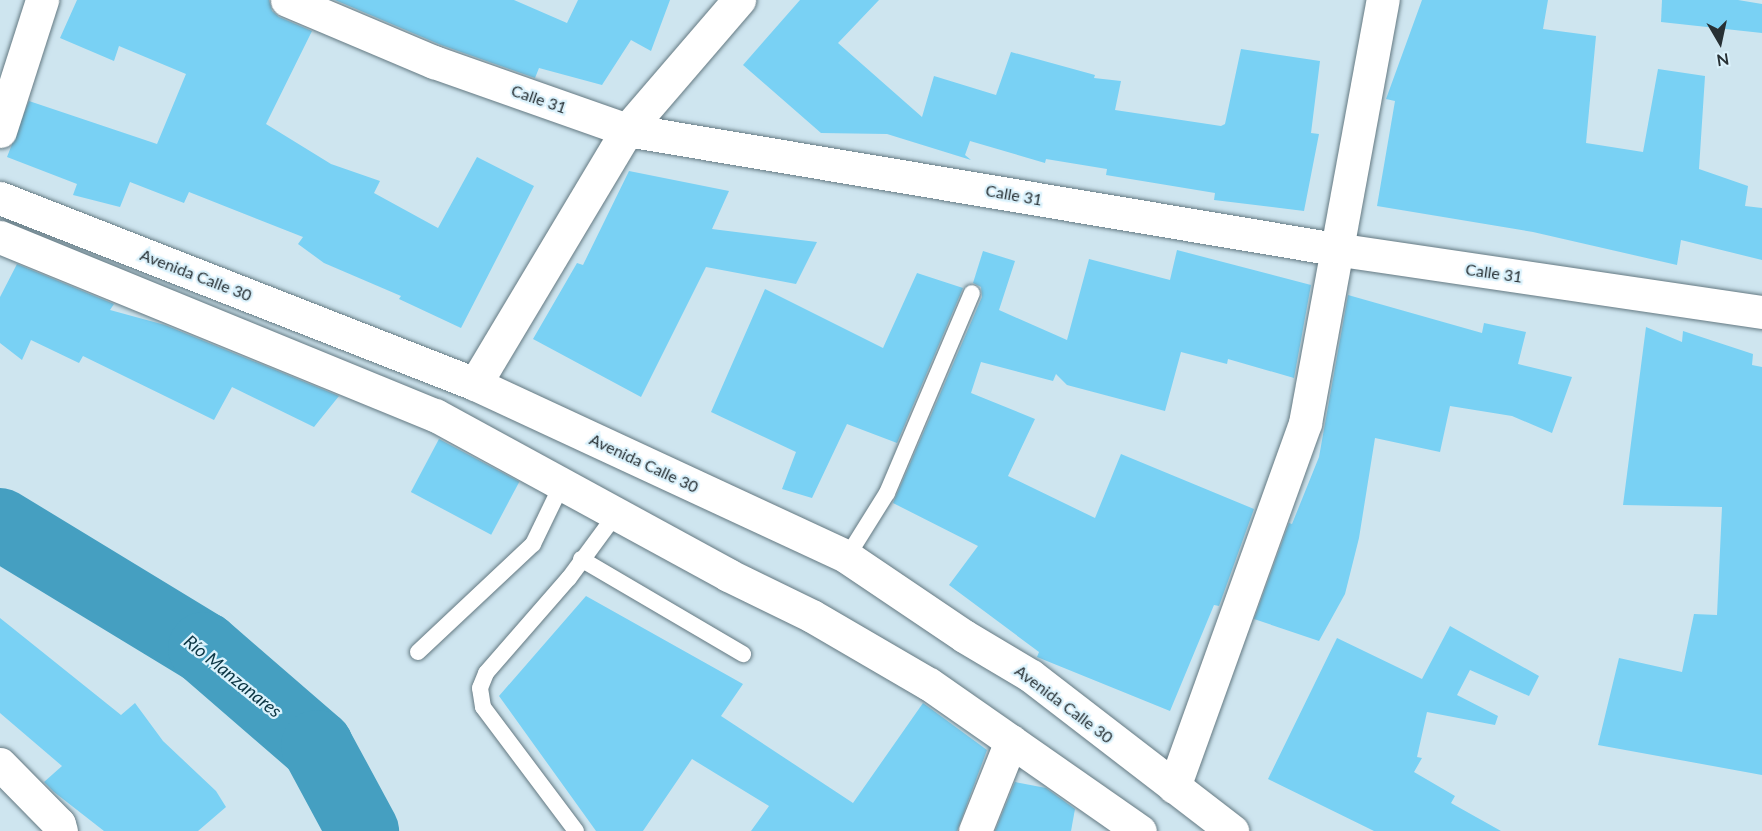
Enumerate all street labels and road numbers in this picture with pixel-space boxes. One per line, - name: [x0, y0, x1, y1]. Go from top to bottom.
- street label: Calle 31: [509, 81, 569, 117]
- street label: Calle 31: [984, 181, 1044, 209]
- street label: Avenida Calle 30: [138, 245, 254, 305]
- street label: Calle 31: [1464, 260, 1524, 286]
- street label: Avenida Calle 30: [587, 429, 701, 497]
- street label: Avenida Calle 30: [1011, 661, 1117, 747]

